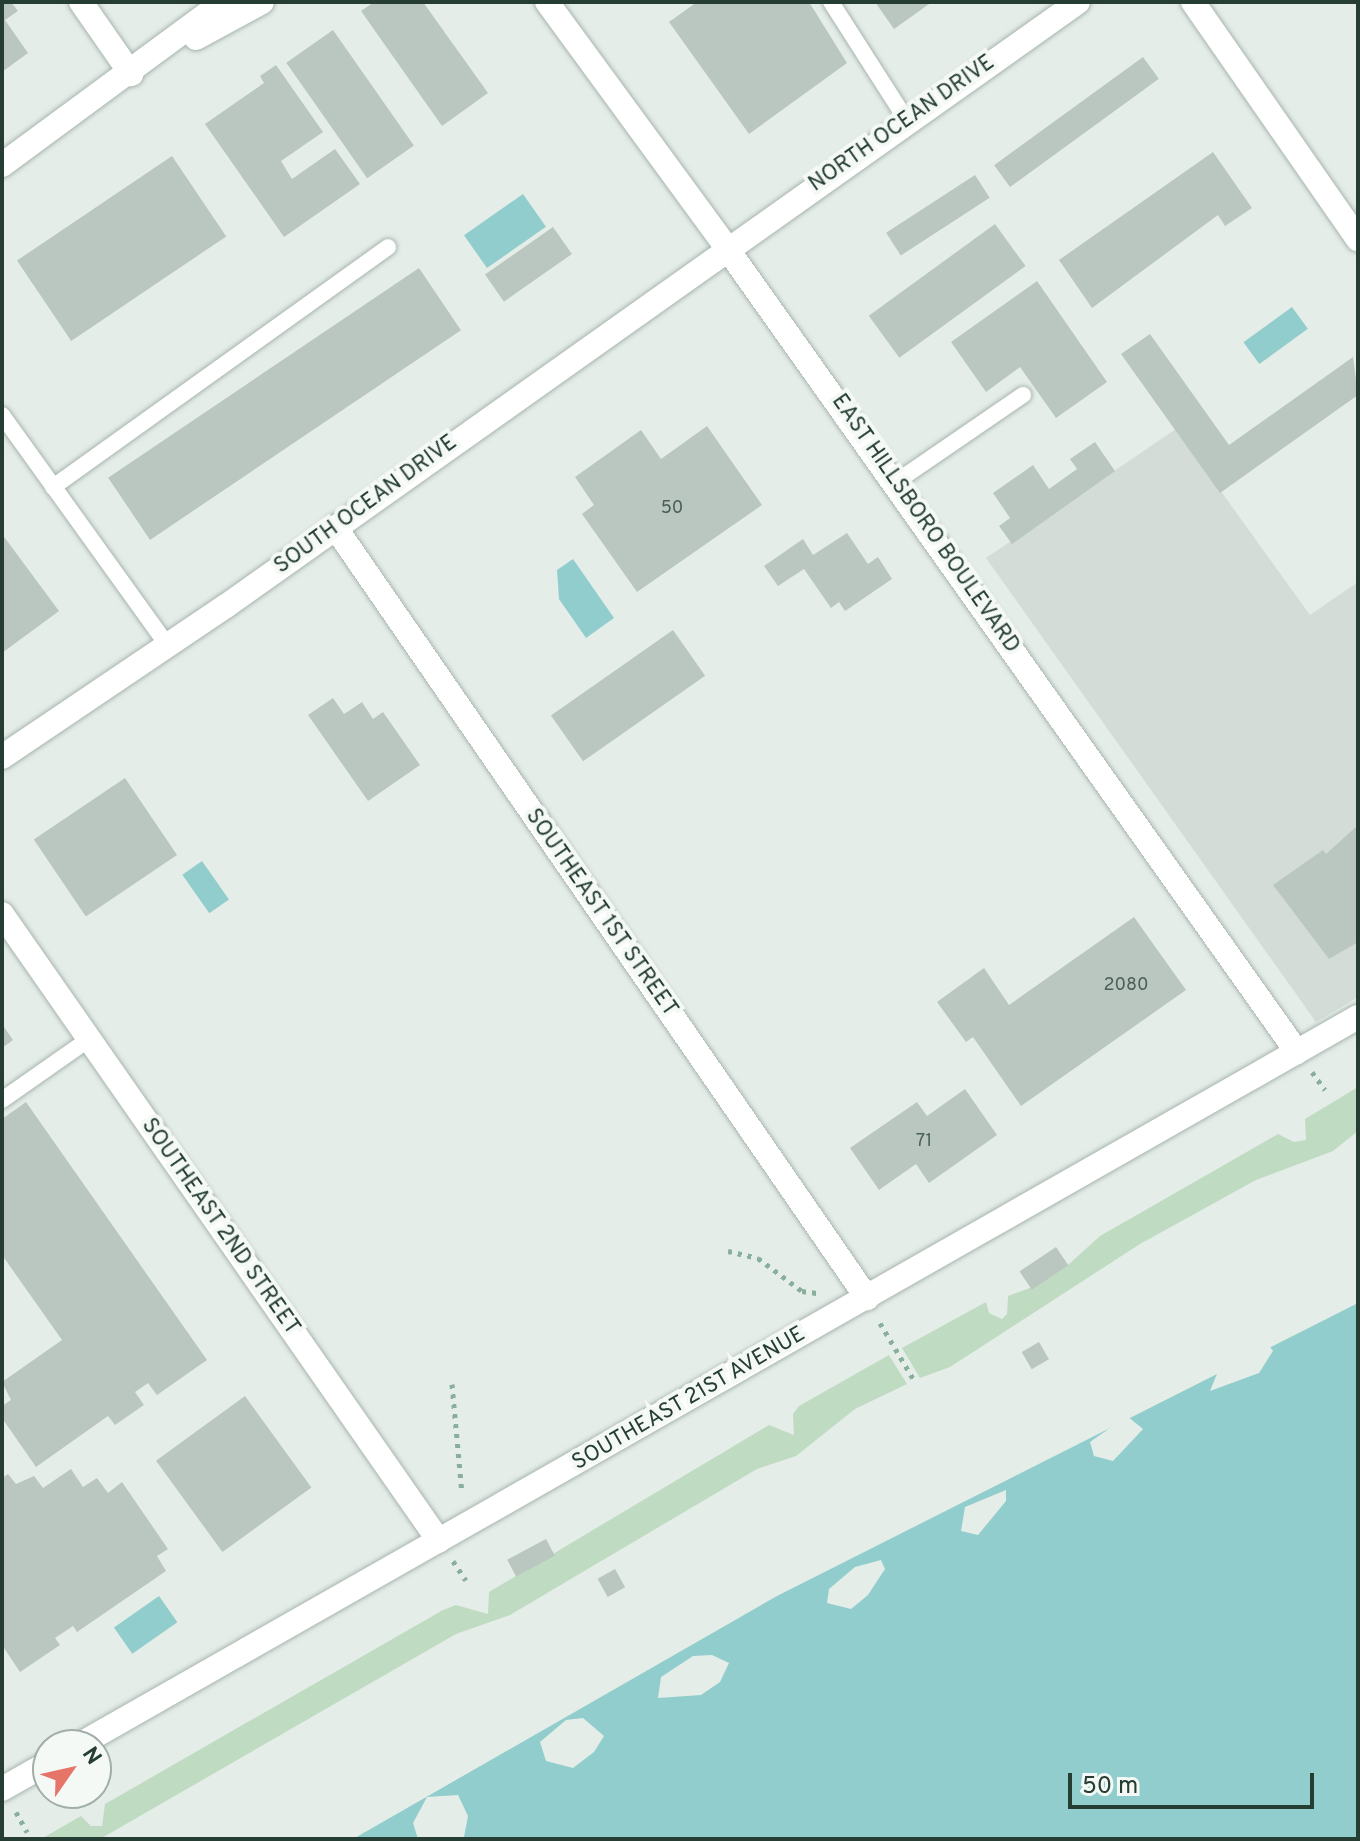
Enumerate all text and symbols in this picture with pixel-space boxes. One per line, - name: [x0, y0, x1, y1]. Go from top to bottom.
- street label: NORTH OCEAN DRIVE: [804, 50, 1000, 198]
- street label: EAST HILLSBORO BOULEVARD: [825, 389, 1025, 659]
- street label: SOUTH OCEAN DRIVE: [270, 430, 462, 580]
- house number: 50: [661, 498, 683, 520]
- street label: SOUTHEAST 1ST STREET: [519, 803, 683, 1023]
- house number: 2080: [1104, 975, 1148, 997]
- street label: SOUTHEAST 2ND STREET: [135, 1113, 305, 1341]
- house number: 71: [916, 1131, 932, 1153]
- street label: SOUTHEAST 21ST AVENUE: [567, 1321, 811, 1477]
- north arrow: [32, 1729, 112, 1809]
- text: N: [75, 1742, 106, 1771]
- scale bar: [1072, 1757, 1318, 1807]
- text: 50 m: [1082, 1772, 1138, 1802]

